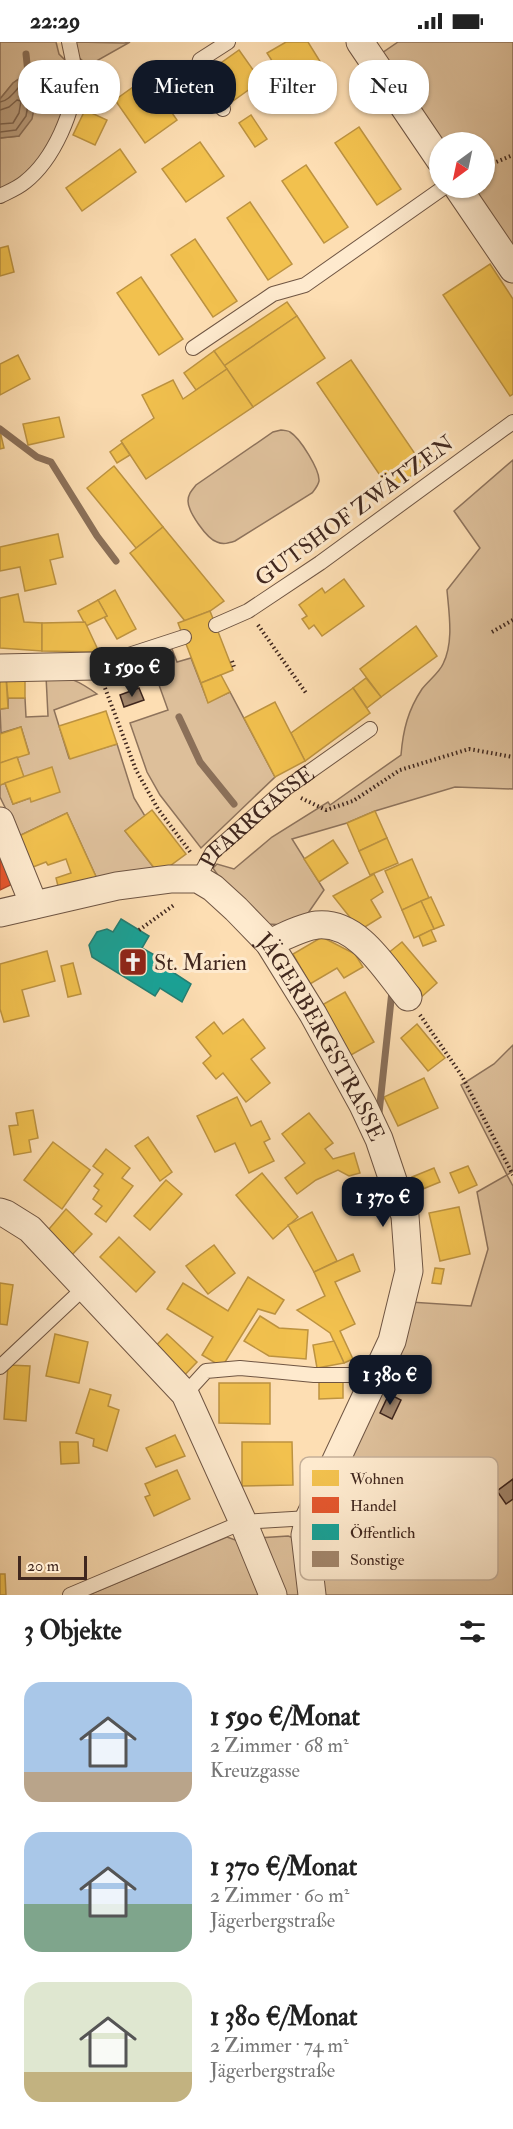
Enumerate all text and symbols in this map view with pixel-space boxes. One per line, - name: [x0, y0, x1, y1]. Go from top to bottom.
- text: 22:29: [30, 7, 80, 35]
- chip: Kaufen: [18, 60, 120, 114]
- chip: Mieten: [132, 60, 236, 114]
- chip: Filter: [248, 60, 337, 114]
- chip: Neu: [349, 60, 429, 114]
- north arrow: [429, 132, 495, 198]
- map controls: [429, 132, 495, 198]
- street label: GUTSHOF ZWÄTZEN: [250, 429, 460, 592]
- pin: 1 590 €: [77, 647, 187, 698]
- text: 1 590 €: [104, 654, 160, 679]
- street label: PFARRGASSE: [194, 760, 320, 873]
- street label: JÄGERBERGSTRASSE: [250, 926, 391, 1146]
- church icon: St. Marien: [117, 946, 149, 978]
- place label: St. Marien: [154, 949, 247, 977]
- pin: 1 370 €: [328, 1177, 438, 1228]
- text: 1 370 €: [356, 1184, 410, 1209]
- pin: 1 380 €: [335, 1355, 445, 1406]
- text: 1 380 €: [363, 1362, 417, 1387]
- legend: [300, 1457, 498, 1580]
- text: Wohnen: [349, 1469, 404, 1489]
- text: Handel: [350, 1496, 397, 1516]
- text: Öffentlich: [350, 1523, 416, 1543]
- text: Sonstige: [350, 1550, 405, 1570]
- scale bar: [18, 1553, 87, 1580]
- text: 20 m: [27, 1556, 59, 1576]
- text: 3 Objekte: [24, 1615, 122, 1647]
- icon: filters: [456, 1615, 489, 1648]
- text: 1 590 €/Monat: [210, 1701, 360, 1733]
- icon: home: [72, 1706, 144, 1778]
- text: 2 Zimmer · 68 m²: [210, 1733, 349, 1758]
- text: Kreuzgasse: [210, 1758, 300, 1783]
- text: 1 370 €/Monat: [210, 1851, 357, 1883]
- icon: home: [72, 1856, 144, 1928]
- text: 2 Zimmer · 60 m²: [210, 1883, 349, 1908]
- text: Jägerbergstraße: [210, 1908, 335, 1933]
- text: 1 380 €/Monat: [210, 2001, 357, 2033]
- icon: home: [72, 2006, 144, 2078]
- text: 2 Zimmer · 74 m²: [210, 2033, 349, 2058]
- text: Jägerbergstraße: [210, 2058, 335, 2083]

